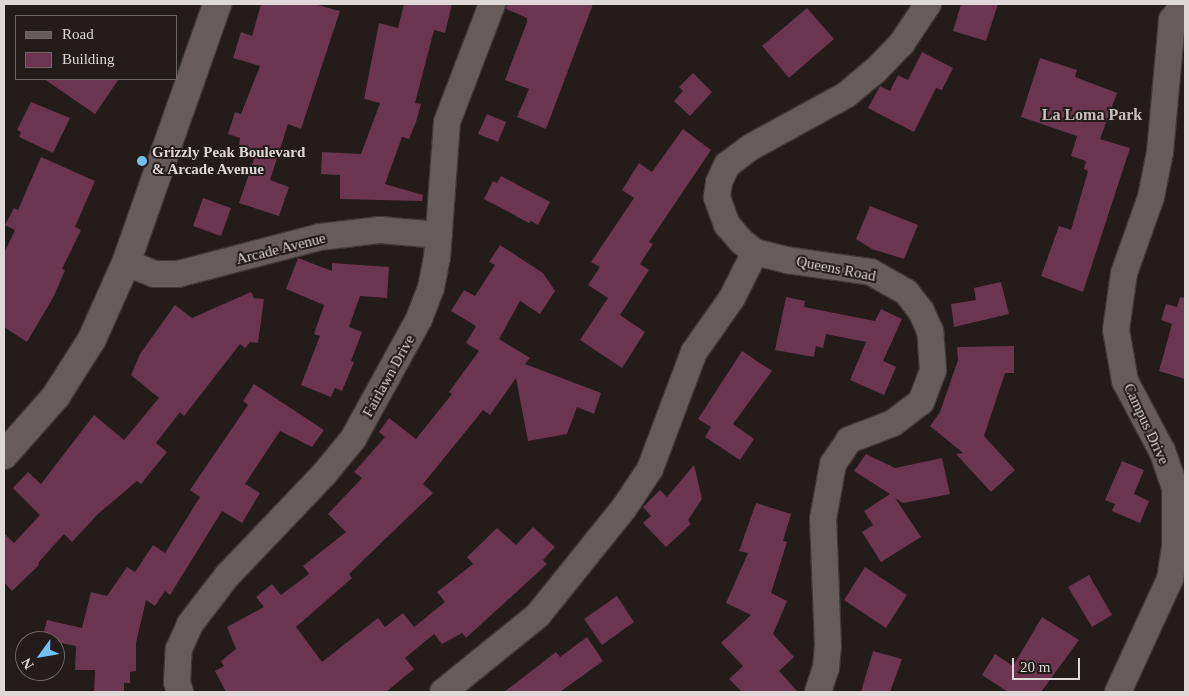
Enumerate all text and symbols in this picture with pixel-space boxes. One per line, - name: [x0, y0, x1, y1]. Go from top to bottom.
- legend: [15, 15, 178, 80]
- text: Road: [62, 26, 94, 42]
- text: Building: [62, 51, 115, 67]
- district label: La Loma Park: [1042, 105, 1142, 125]
- place label: Grizzly Peak Boulevard & Arcade Avenue: [152, 143, 305, 178]
- marker: Grizzly Peak Boulevard & Arcade Avenue: [136, 155, 148, 167]
- street label: Arcade Avenue: [234, 229, 328, 269]
- street label: Queens Road: [795, 252, 877, 286]
- street label: Fairlawn Drive: [359, 332, 419, 420]
- street label: Campus Drive: [1119, 381, 1173, 467]
- north arrow: [15, 631, 65, 681]
- scale bar: [1014, 648, 1082, 680]
- text: N: [19, 655, 37, 672]
- text: 20 m: [1020, 659, 1050, 675]

